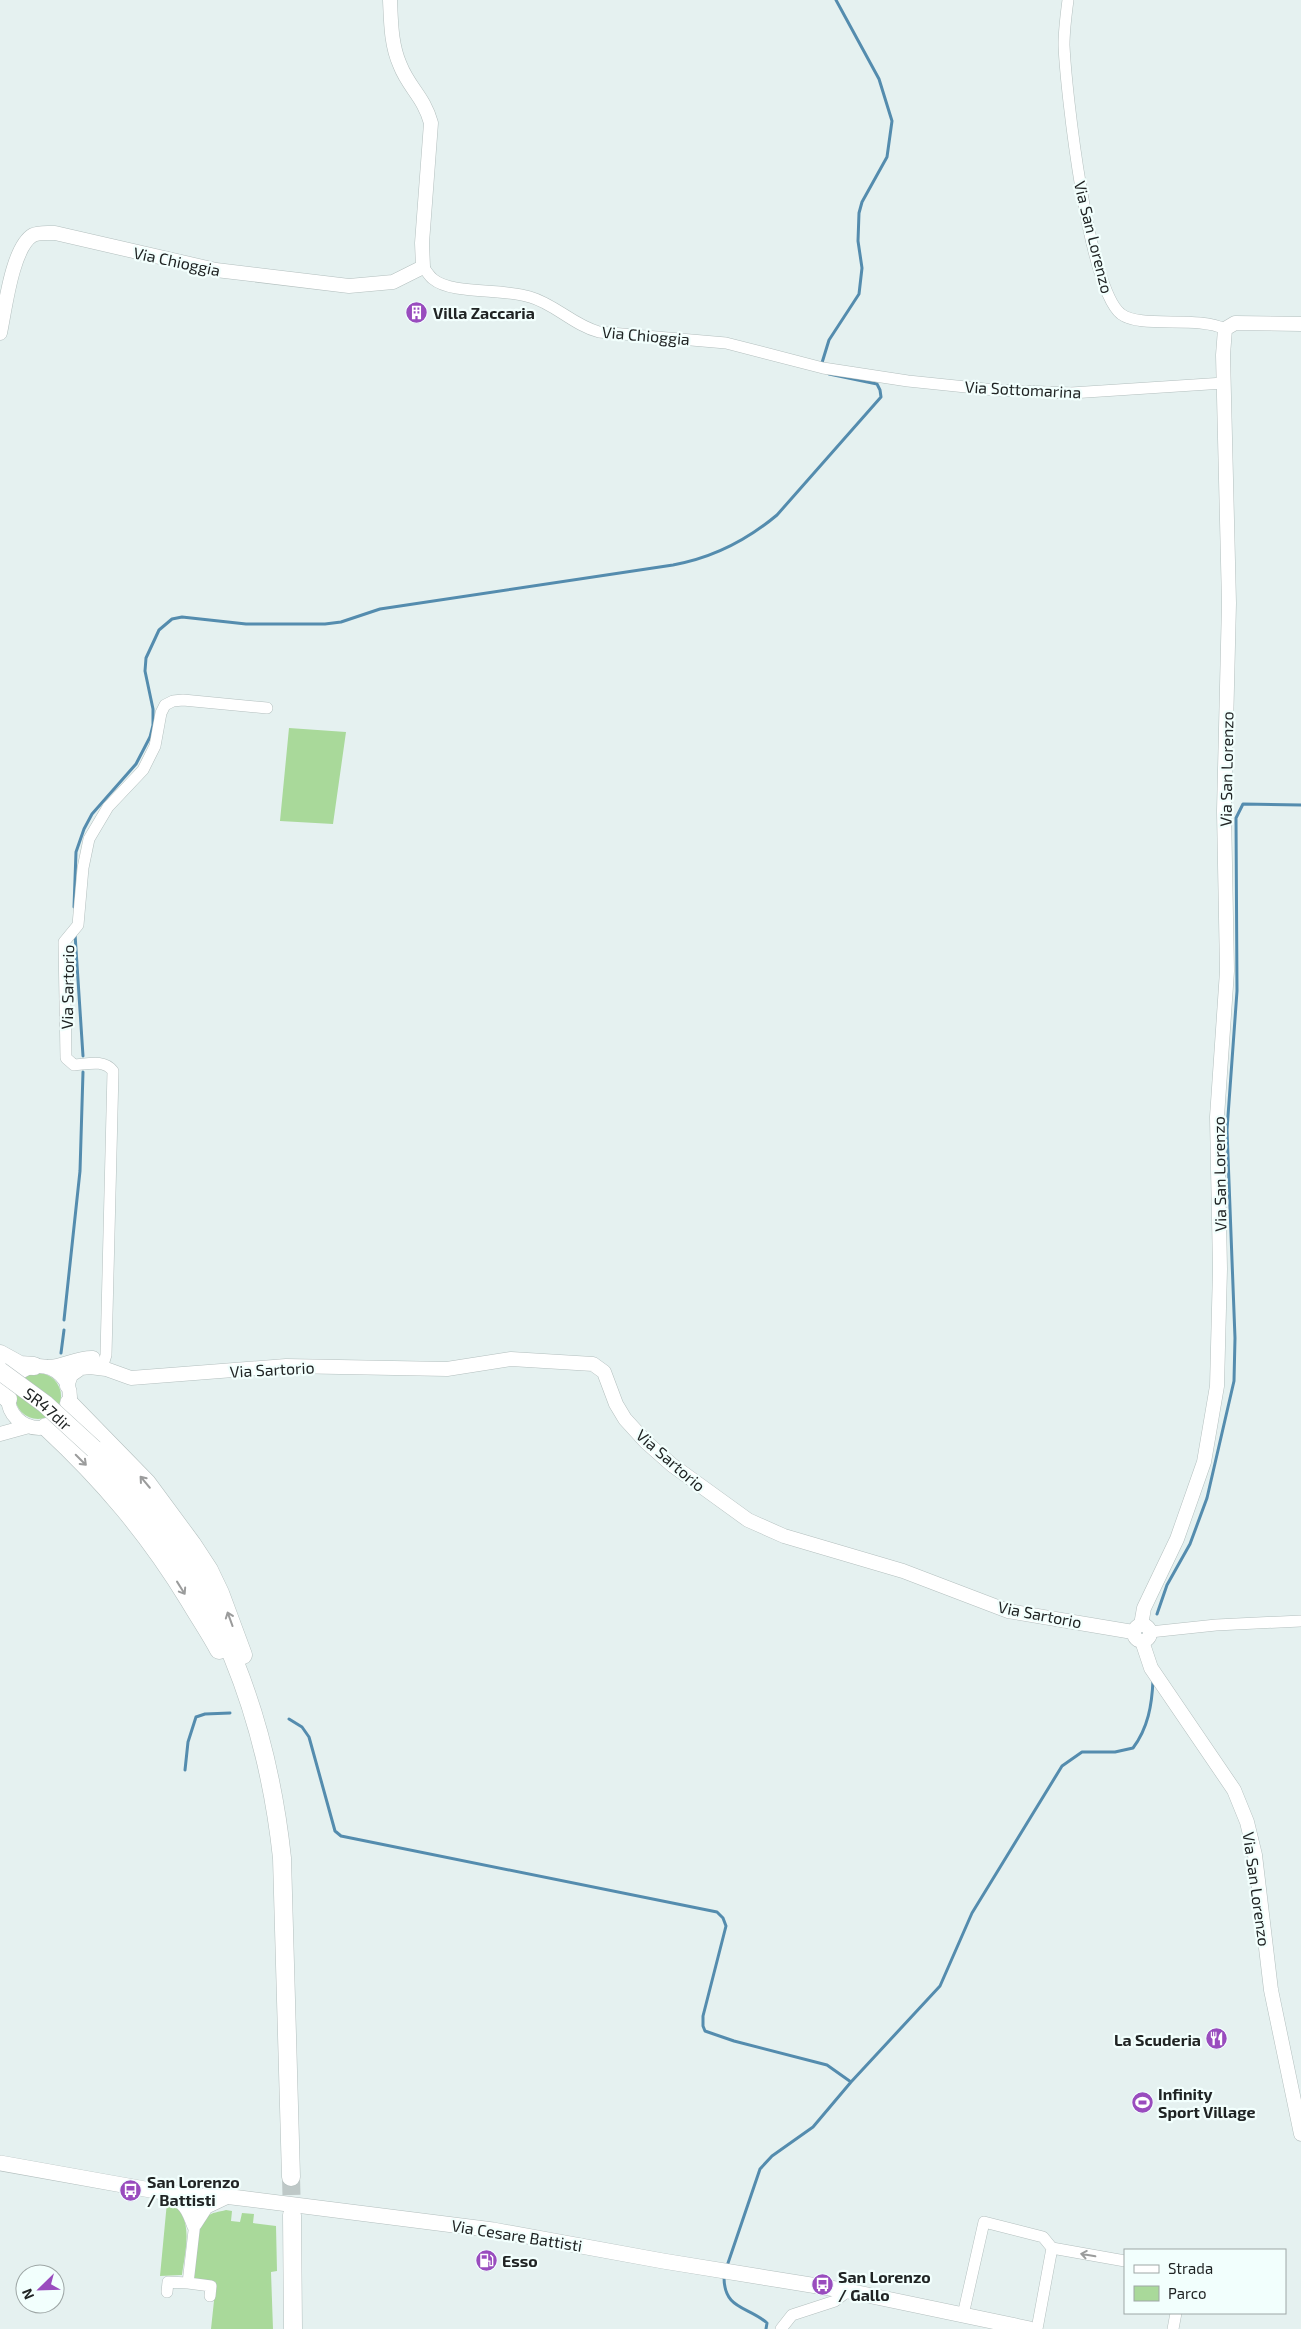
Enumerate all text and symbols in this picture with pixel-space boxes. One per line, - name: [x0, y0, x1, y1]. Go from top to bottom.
- street label: Via San Lorenzo: [1071, 179, 1117, 295]
- street label: Via Chioggia: [132, 243, 222, 279]
- building icon: Villa Zaccaria: [405, 300, 429, 324]
- place label: Villa Zaccaria: [433, 303, 535, 322]
- street label: Via Chioggia: [601, 322, 691, 348]
- street label: Via Sottomarina: [964, 376, 1082, 402]
- street label: Via San Lorenzo: [1215, 711, 1237, 827]
- street label: Via Sartorio: [57, 944, 77, 1030]
- street label: Via San Lorenzo: [1208, 1116, 1230, 1232]
- street label: Via Sartorio: [229, 1357, 315, 1381]
- street label: SR47dir: [21, 1383, 76, 1434]
- street label: Via Sartorio: [633, 1425, 709, 1495]
- one-way arrow: [75, 1454, 87, 1466]
- one-way arrow: [140, 1476, 151, 1489]
- one-way arrow: [177, 1580, 187, 1594]
- street label: Via Sartorio: [997, 1597, 1083, 1631]
- one-way arrow: [225, 1612, 234, 1628]
- street label: Via San Lorenzo: [1240, 1831, 1274, 1947]
- restaurant icon: La Scuderia: [1205, 2027, 1229, 2051]
- place label: La Scuderia: [1114, 2030, 1201, 2049]
- place label: Infinity Sport Village: [1158, 2084, 1255, 2121]
- sports icon: Infinity Sport Village: [1130, 2090, 1154, 2114]
- place label: San Lorenzo / Battisti: [147, 2172, 240, 2209]
- bus stop icon: San Lorenzo / Battisti: [119, 2178, 143, 2202]
- street label: Via Cesare Battisti: [450, 2215, 584, 2255]
- fuel station icon: Esso: [474, 2248, 498, 2272]
- one-way arrow: [1081, 2249, 1097, 2259]
- legend: [1124, 2249, 1286, 2314]
- place label: Esso: [502, 2251, 538, 2270]
- text: Strada: [1168, 2259, 1213, 2277]
- north arrow: [15, 2264, 65, 2314]
- place label: San Lorenzo / Gallo: [838, 2267, 931, 2304]
- bus stop icon: San Lorenzo / Gallo: [810, 2273, 834, 2297]
- text: Parco: [1168, 2284, 1207, 2302]
- text: N: [18, 2286, 37, 2302]

